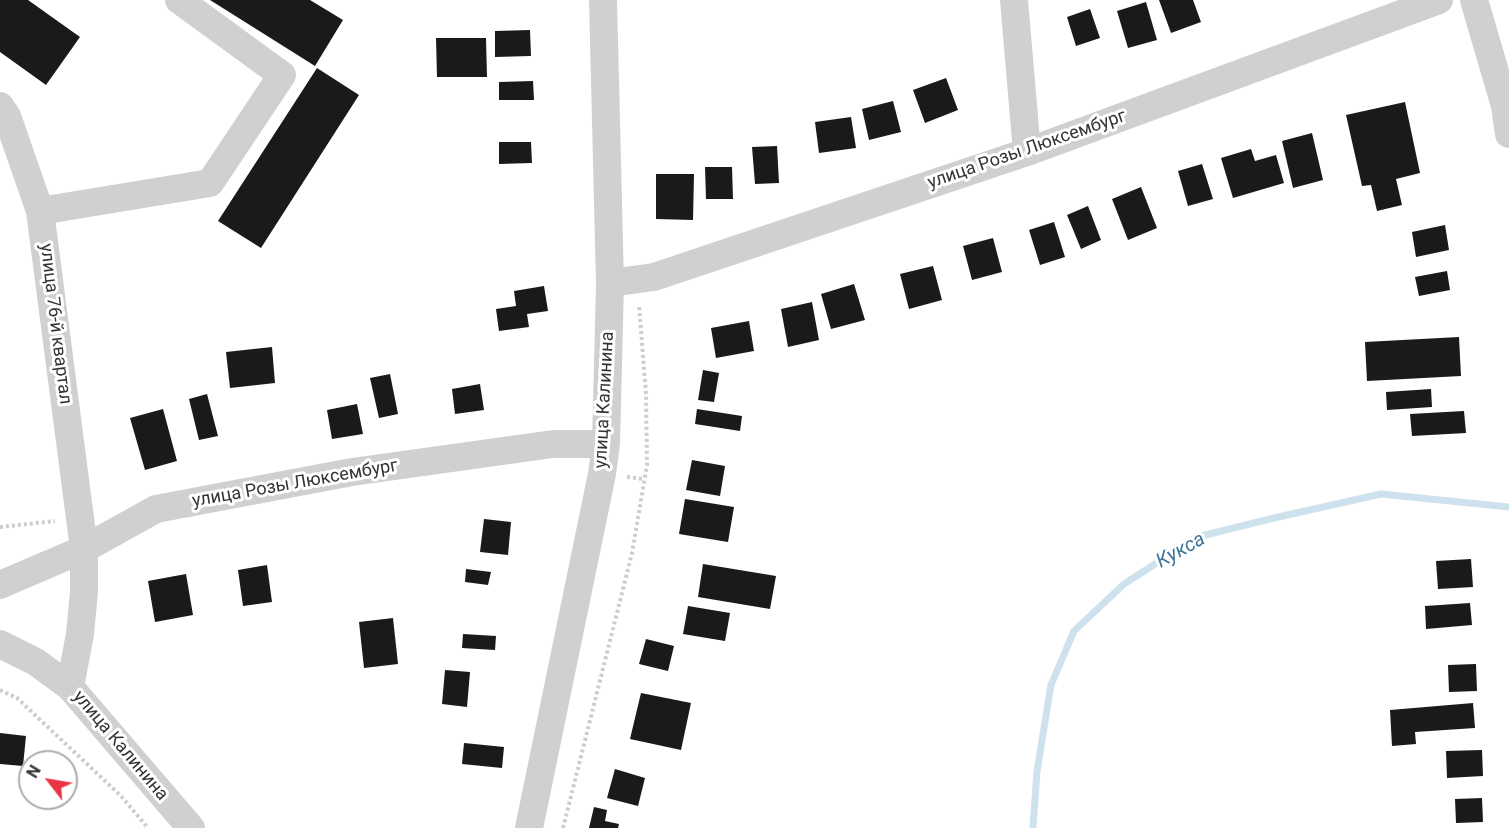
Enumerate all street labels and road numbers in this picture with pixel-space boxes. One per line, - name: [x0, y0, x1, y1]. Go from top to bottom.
- street label: улица Розы Люксембург: [925, 106, 1129, 194]
- street label: улица 76-й квартал: [34, 242, 76, 406]
- street label: улица Калинина: [591, 331, 619, 469]
- street label: улица Розы Люксембург: [190, 455, 400, 513]
- street label: улица Калинина: [68, 687, 172, 805]

